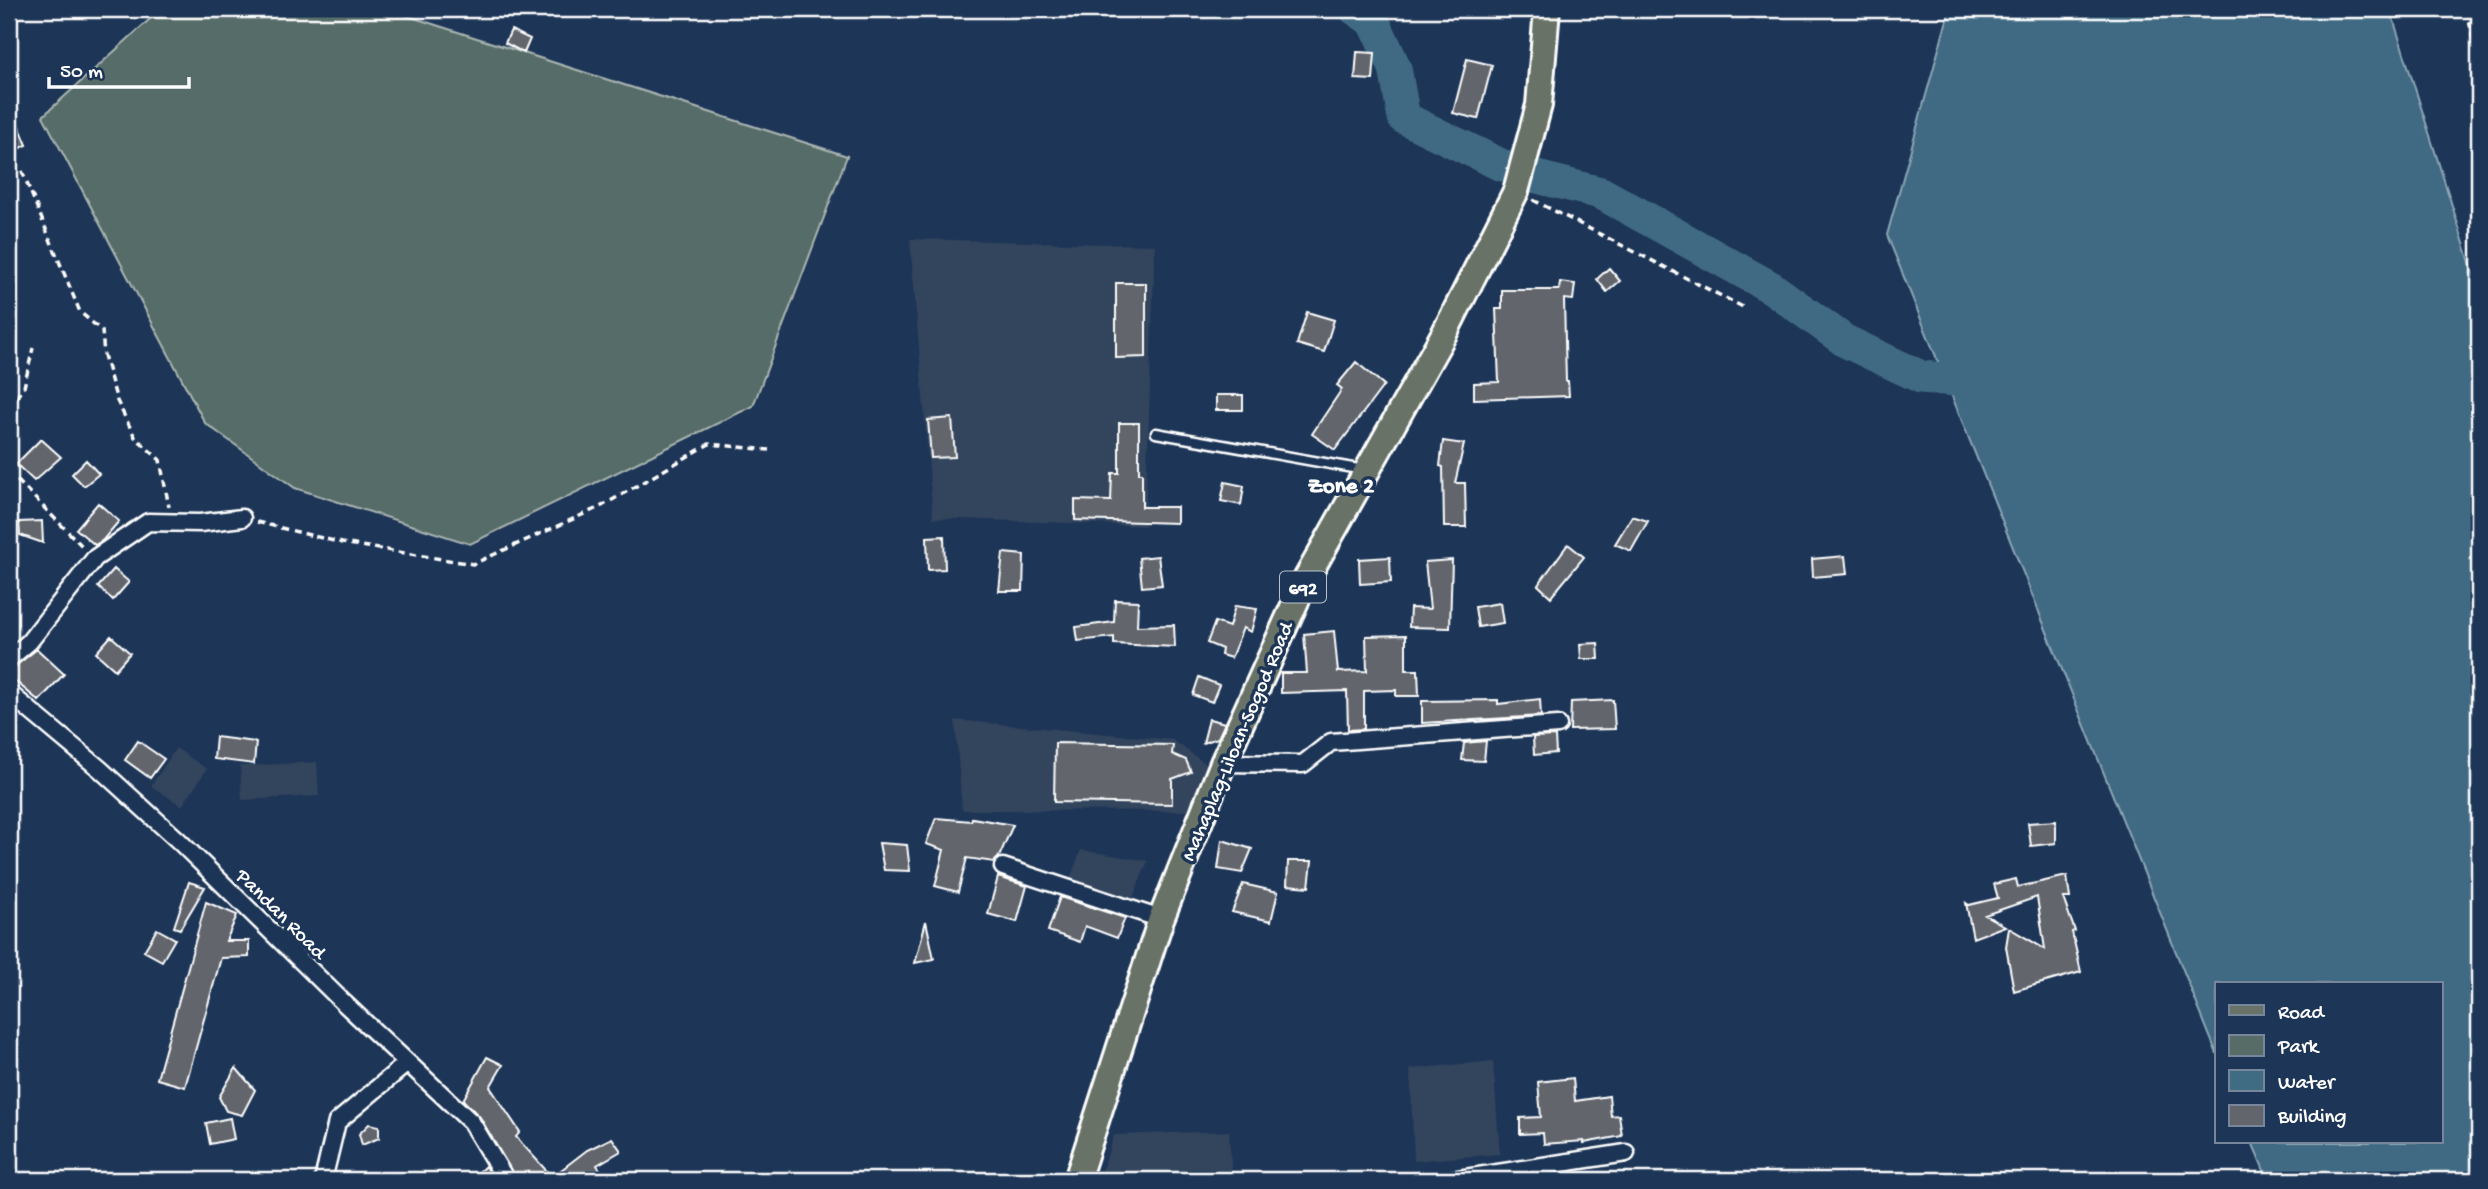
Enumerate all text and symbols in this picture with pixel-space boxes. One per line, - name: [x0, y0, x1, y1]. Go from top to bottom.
- scale bar: [49, 46, 189, 90]
- text: 50 m: [60, 61, 103, 86]
- district label: Zone 2: [1308, 474, 1375, 501]
- road number: 692: [1280, 572, 1326, 602]
- street label: Mahaplag-Liloan-Sogod Road: [1178, 618, 1302, 866]
- street label: Pandan Road: [228, 864, 331, 967]
- legend: [2215, 982, 2442, 1144]
- text: Road: [2278, 1002, 2326, 1027]
- text: Park: [2277, 1036, 2321, 1061]
- text: Water: [2278, 1072, 2336, 1097]
- text: Building: [2277, 1106, 2347, 1131]

